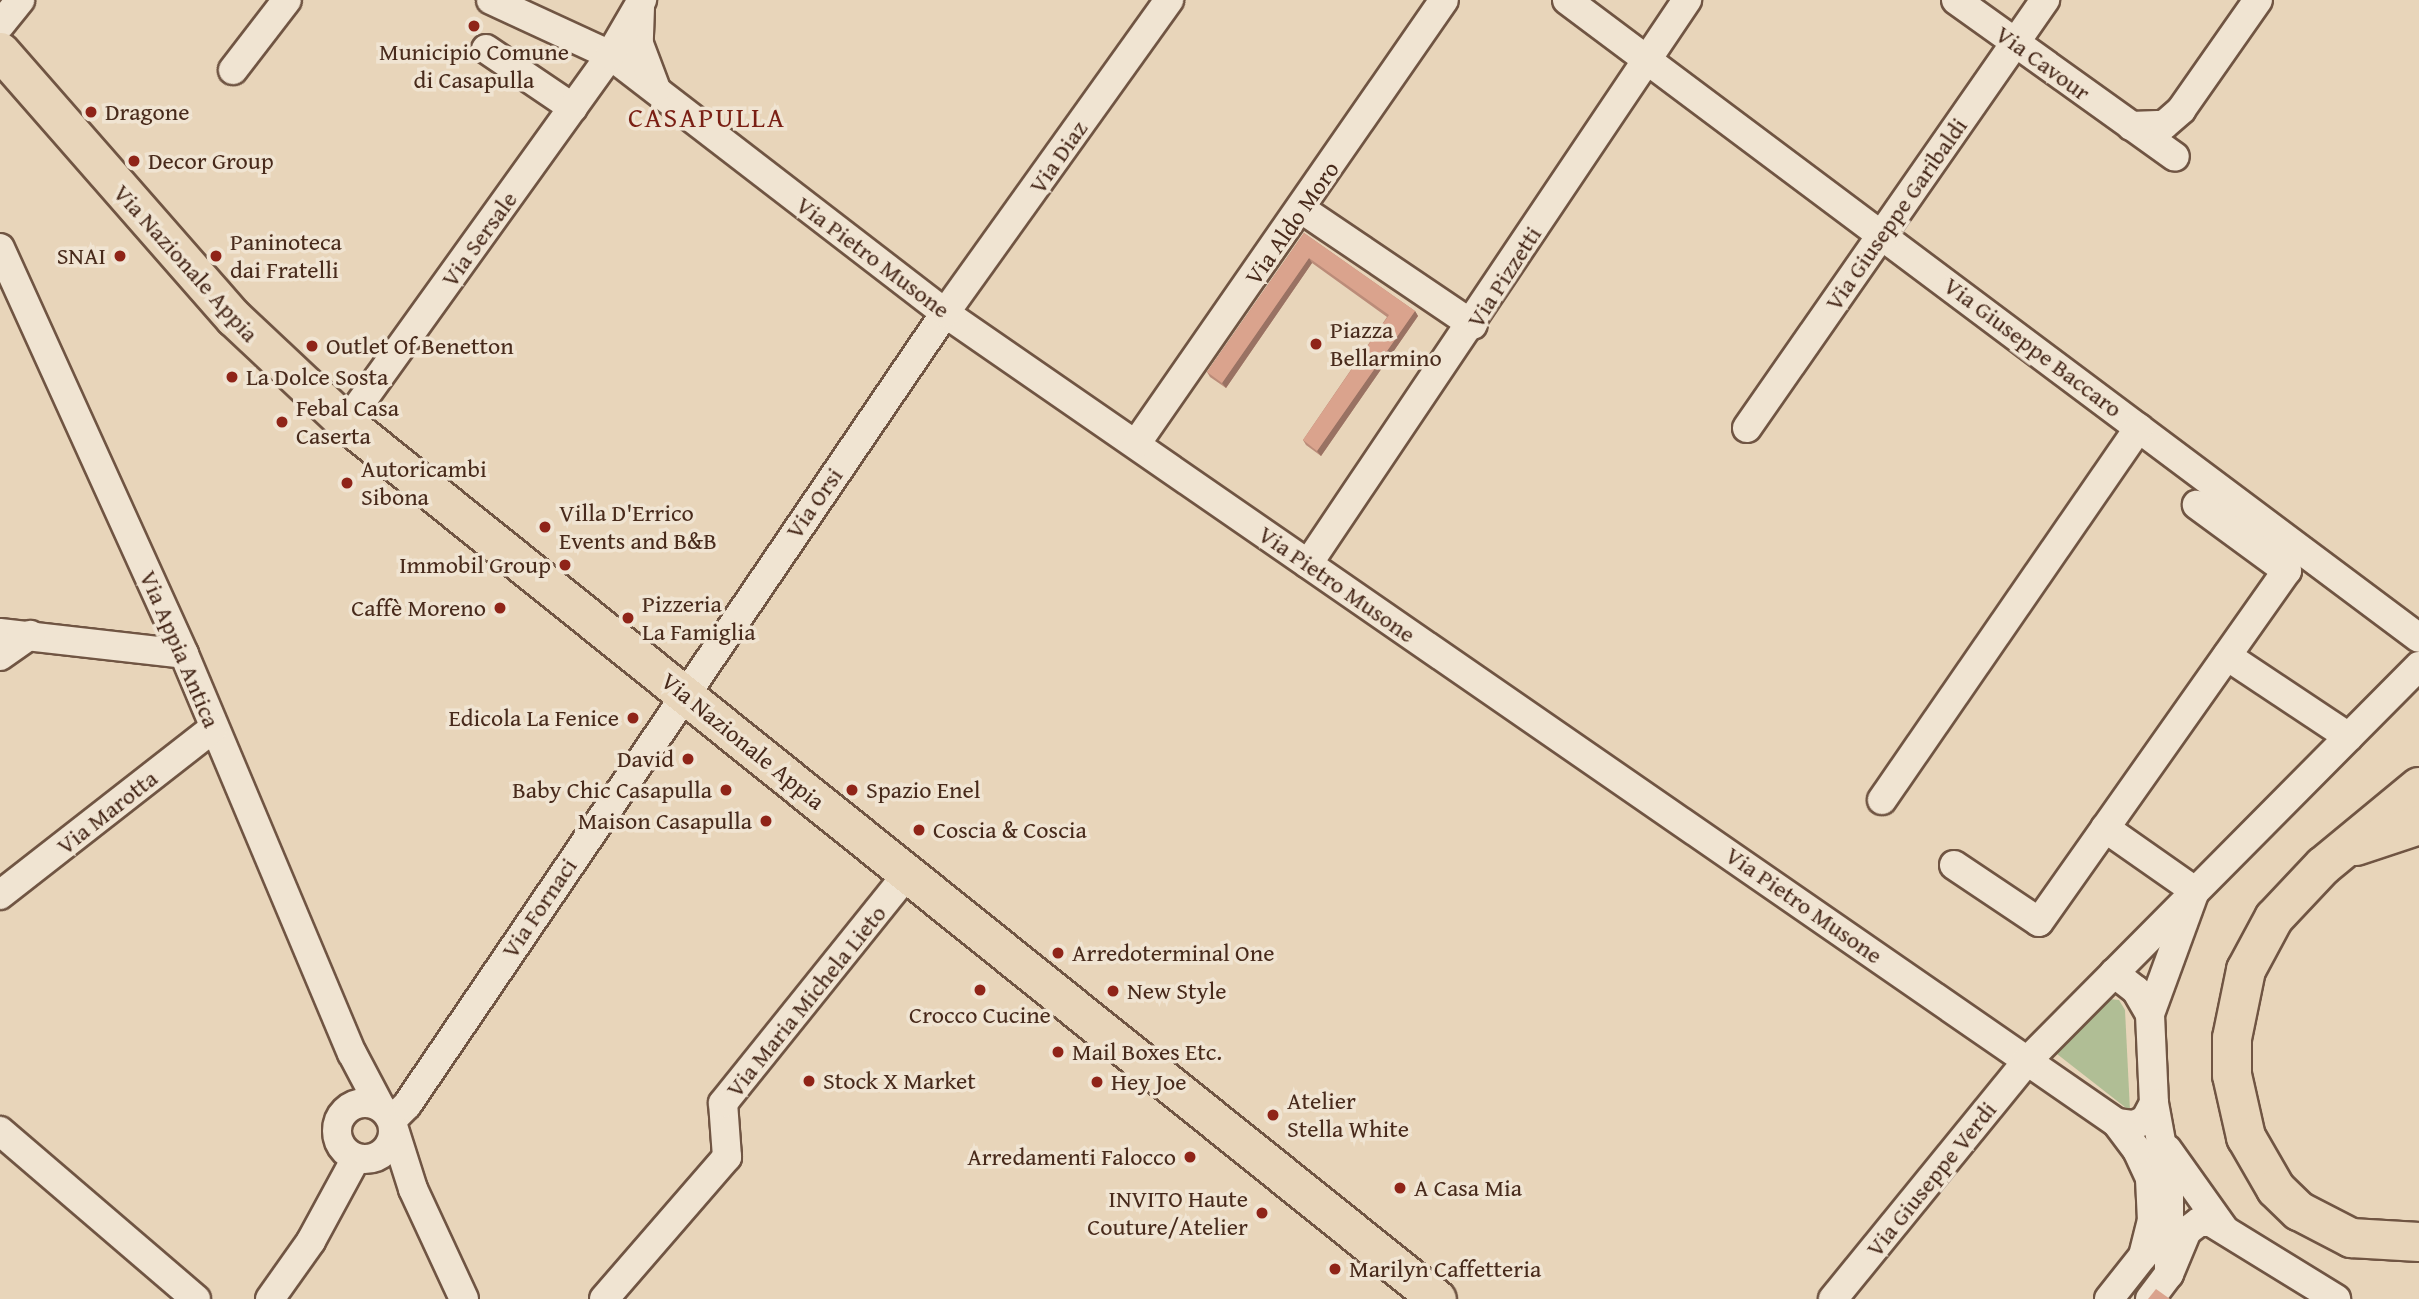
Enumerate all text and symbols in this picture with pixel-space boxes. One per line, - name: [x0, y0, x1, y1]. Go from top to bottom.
- marker: Municipio Comune di Casapulla: [466, 18, 482, 34]
- street label: Via Cavour: [1990, 19, 2096, 107]
- place label: Municipio Comune di Casapulla: [379, 38, 569, 94]
- place label: Dragone: [105, 98, 190, 126]
- district label: CASAPULLA: [629, 100, 785, 134]
- marker: Dragone: [83, 104, 99, 120]
- street label: Via Giuseppe Garibaldi: [1819, 112, 1973, 316]
- street label: Via Diaz: [1023, 115, 1093, 199]
- place label: Decor Group: [148, 147, 274, 175]
- marker: Decor Group: [126, 153, 142, 169]
- street label: Via Aldo Moro: [1239, 156, 1345, 290]
- street label: Via Nazionale Appia: [108, 178, 264, 348]
- street label: Via Sersale: [435, 186, 523, 292]
- street label: Via Pietro Musone: [791, 190, 955, 324]
- street label: Via Pizzetti: [1461, 221, 1547, 333]
- place label: Paninoteca dai Fratelli: [230, 228, 342, 284]
- place label: SNAI: [57, 242, 106, 270]
- marker: SNAI: [112, 248, 128, 264]
- marker: Paninoteca dai Fratelli: [208, 248, 224, 264]
- street label: Via Giuseppe Baccaro: [1938, 271, 2128, 423]
- place label: Piazza Bellarmino: [1330, 316, 1442, 372]
- place label: Outlet Of Benetton: [326, 332, 514, 360]
- marker: Piazza Bellarmino: [1308, 336, 1324, 352]
- marker: Outlet Of Benetton: [304, 338, 320, 354]
- place label: La Dolce Sosta: [246, 363, 388, 391]
- marker: La Dolce Sosta: [224, 369, 240, 385]
- place label: Febal Casa Caserta: [296, 394, 399, 450]
- marker: Febal Casa Caserta: [274, 414, 290, 430]
- place label: Autoricambi Sibona: [361, 455, 487, 511]
- street label: Via Orsi: [779, 462, 849, 544]
- marker: Autoricambi Sibona: [339, 475, 355, 491]
- place label: Villa D'Errico Events and B&B: [559, 499, 717, 555]
- marker: Villa D'Errico Events and B&B: [537, 519, 553, 535]
- street label: Via Pietro Musone: [1253, 519, 1421, 649]
- place label: Immobil Group: [399, 551, 551, 579]
- marker: Immobil Group: [557, 557, 573, 573]
- street label: Via Appia Antica: [134, 566, 226, 732]
- place label: Pizzeria La Famiglia: [642, 590, 756, 646]
- place label: Caffè Moreno: [351, 594, 486, 622]
- marker: Caffè Moreno: [492, 600, 508, 616]
- marker: Pizzeria La Famiglia: [620, 610, 636, 626]
- street label: Via Nazionale Appia: [655, 666, 831, 816]
- place label: Edicola La Fenice: [449, 704, 619, 732]
- marker: Edicola La Fenice: [625, 710, 641, 726]
- place label: David: [617, 745, 674, 773]
- marker: David: [680, 751, 696, 767]
- street label: Via Marotta: [51, 764, 163, 860]
- place label: Baby Chic Casapulla: [512, 776, 712, 804]
- place label: Spazio Enel: [866, 776, 980, 804]
- marker: Baby Chic Casapulla: [718, 782, 734, 798]
- marker: Spazio Enel: [844, 782, 860, 798]
- place label: Maison Casapulla: [578, 807, 752, 835]
- marker: Maison Casapulla: [758, 813, 774, 829]
- place label: Coscia & Coscia: [933, 816, 1087, 844]
- marker: Coscia & Coscia: [911, 822, 927, 838]
- street label: Via Pietro Musone: [1720, 840, 1888, 970]
- street label: Via Fornaci: [495, 853, 583, 963]
- street label: Via Maria Michela Lieto: [720, 899, 892, 1103]
- place label: Arredoterminal One: [1072, 939, 1274, 967]
- marker: Arredoterminal One: [1050, 945, 1066, 961]
- place label: New Style: [1127, 977, 1226, 1005]
- marker: Crocco Cucine: [972, 982, 988, 998]
- marker: New Style: [1105, 983, 1121, 999]
- place label: Crocco Cucine: [909, 1001, 1051, 1029]
- place label: Mail Boxes Etc.: [1072, 1038, 1222, 1066]
- marker: Mail Boxes Etc.: [1050, 1044, 1066, 1060]
- place label: Stock X Market: [823, 1067, 976, 1095]
- place label: Hey Joe: [1111, 1068, 1186, 1096]
- marker: Stock X Market: [801, 1073, 817, 1089]
- marker: Hey Joe: [1089, 1074, 1105, 1090]
- place label: Atelier Stella White: [1287, 1087, 1409, 1143]
- street label: Via Giuseppe Verdi: [1860, 1096, 2002, 1262]
- marker: Atelier Stella White: [1265, 1107, 1281, 1123]
- place label: Arredamenti Falocco: [967, 1143, 1176, 1171]
- marker: Arredamenti Falocco: [1182, 1149, 1198, 1165]
- place label: A Casa Mia: [1414, 1174, 1522, 1202]
- marker: A Casa Mia: [1392, 1180, 1408, 1196]
- place label: INVITO Haute Couture/Atelier: [1087, 1185, 1248, 1241]
- marker: INVITO Haute Couture/Atelier: [1254, 1205, 1270, 1221]
- place label: Marilyn Caffetteria: [1349, 1255, 1541, 1283]
- marker: Marilyn Caffetteria: [1327, 1261, 1343, 1277]

